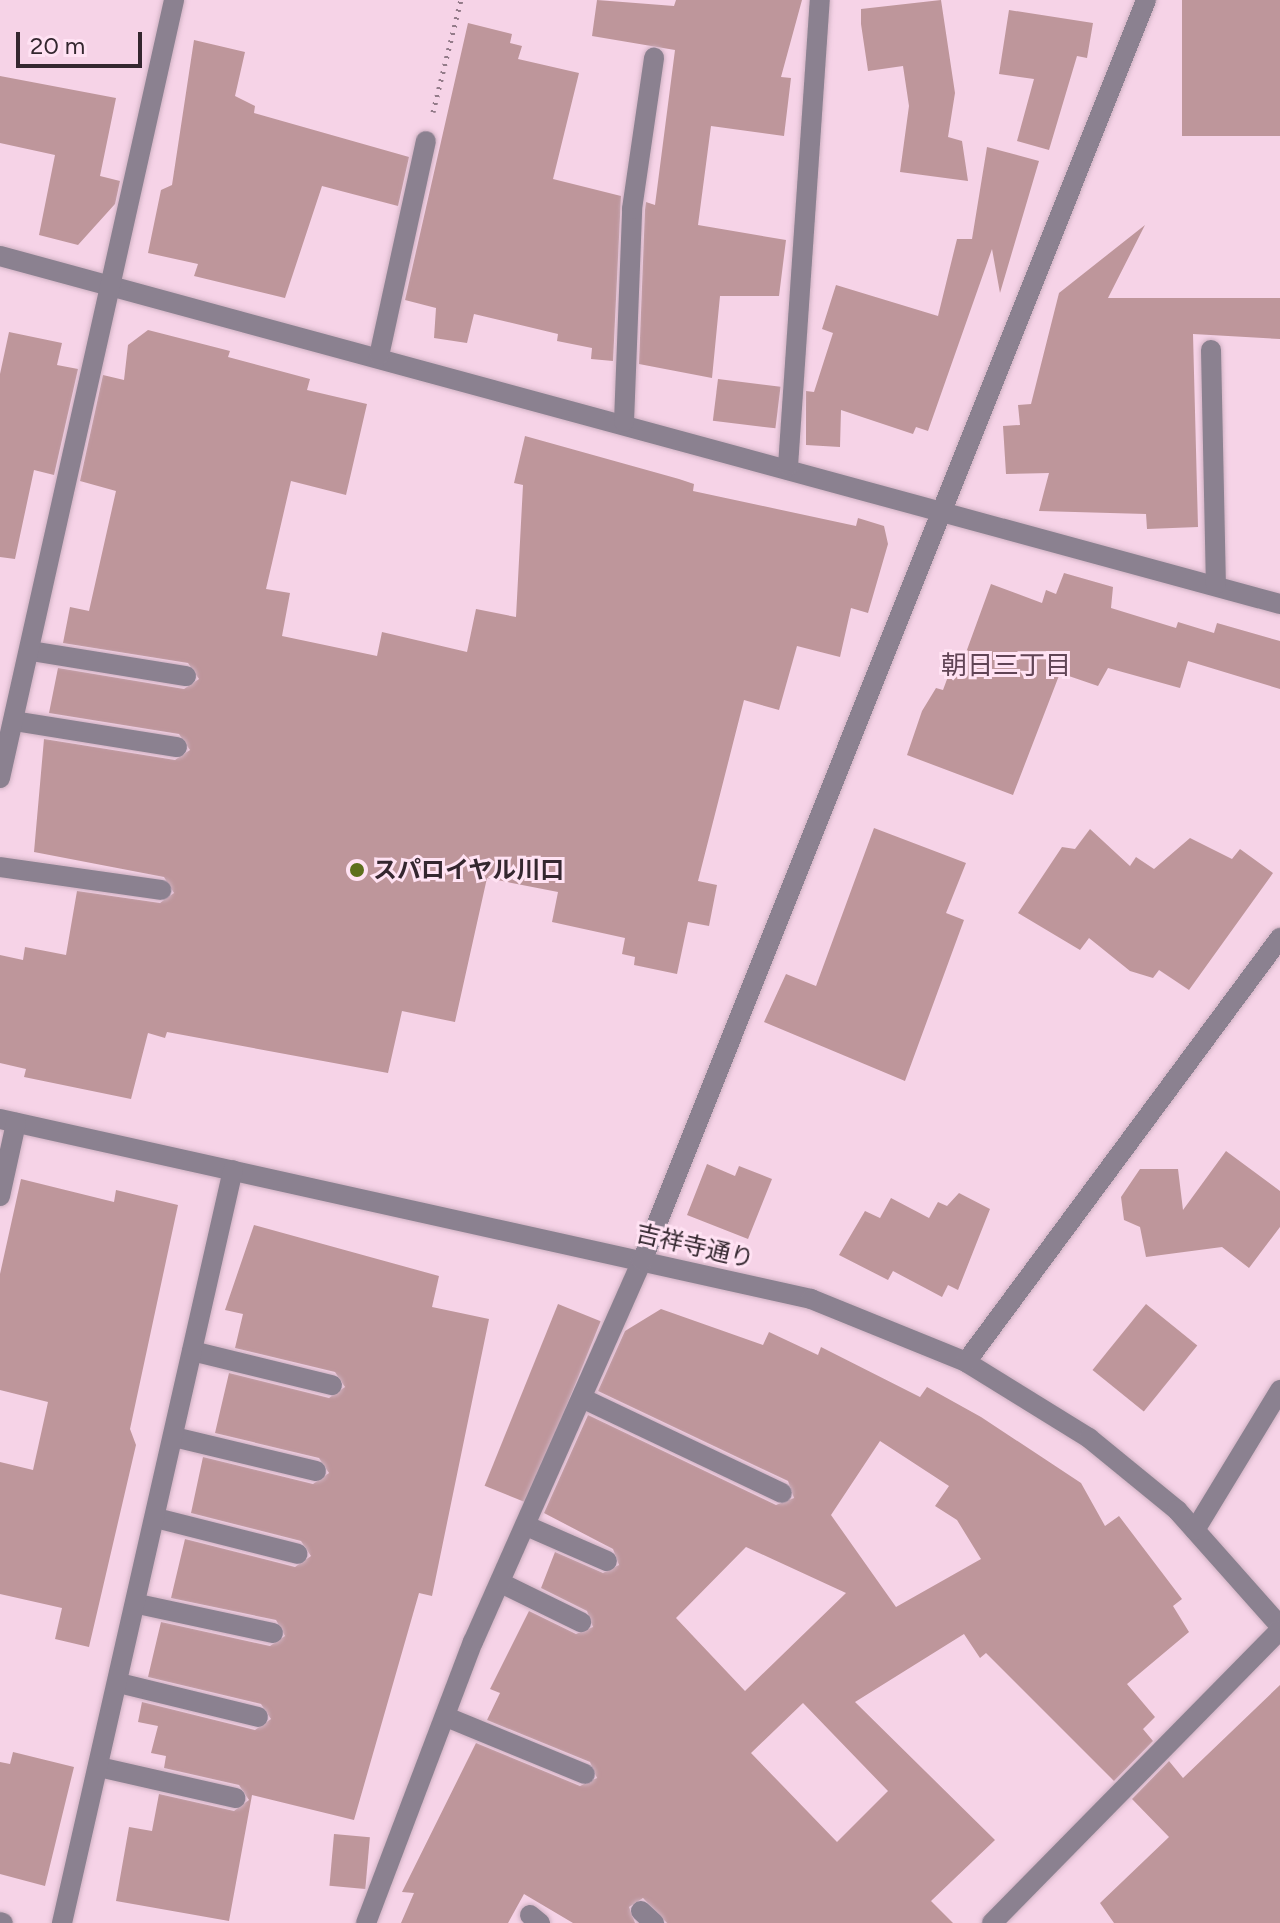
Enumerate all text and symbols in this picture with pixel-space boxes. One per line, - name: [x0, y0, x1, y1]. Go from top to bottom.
- scale bar: [20, 16, 146, 66]
- text: 20 m: [30, 31, 85, 60]
- district label: 朝日三丁目: [941, 650, 1071, 682]
- place label: スパロイヤル川口: [373, 856, 565, 884]
- marker: スパロイヤル川口: [348, 861, 366, 879]
- street label: 吉祥寺通り: [633, 1218, 757, 1274]

